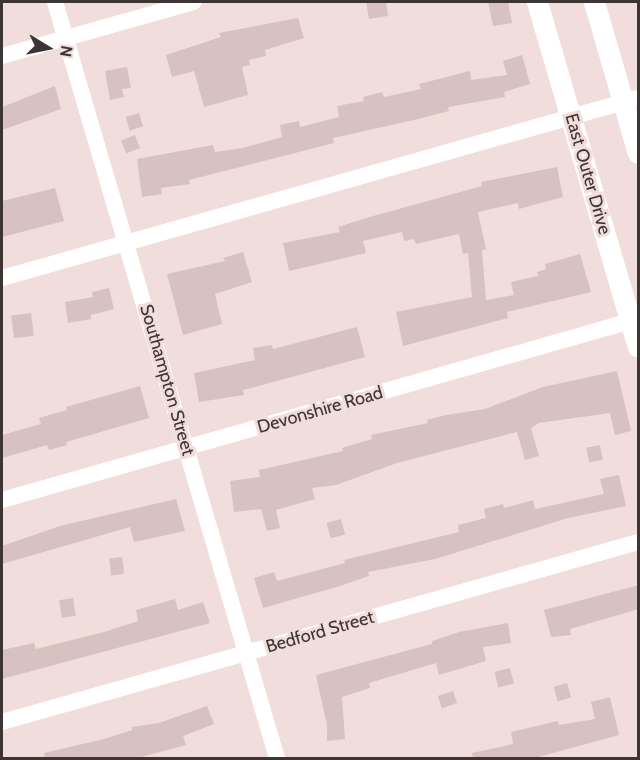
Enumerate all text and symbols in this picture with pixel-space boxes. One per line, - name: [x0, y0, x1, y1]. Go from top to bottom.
- north arrow: [18, 18, 78, 78]
- text: N: [56, 44, 77, 58]
- street label: East Outer Drive: [560, 111, 616, 237]
- street label: Southampton Street: [135, 302, 199, 458]
- street label: Devonshire Road: [255, 382, 385, 438]
- street label: Bedford Street: [263, 606, 377, 658]

